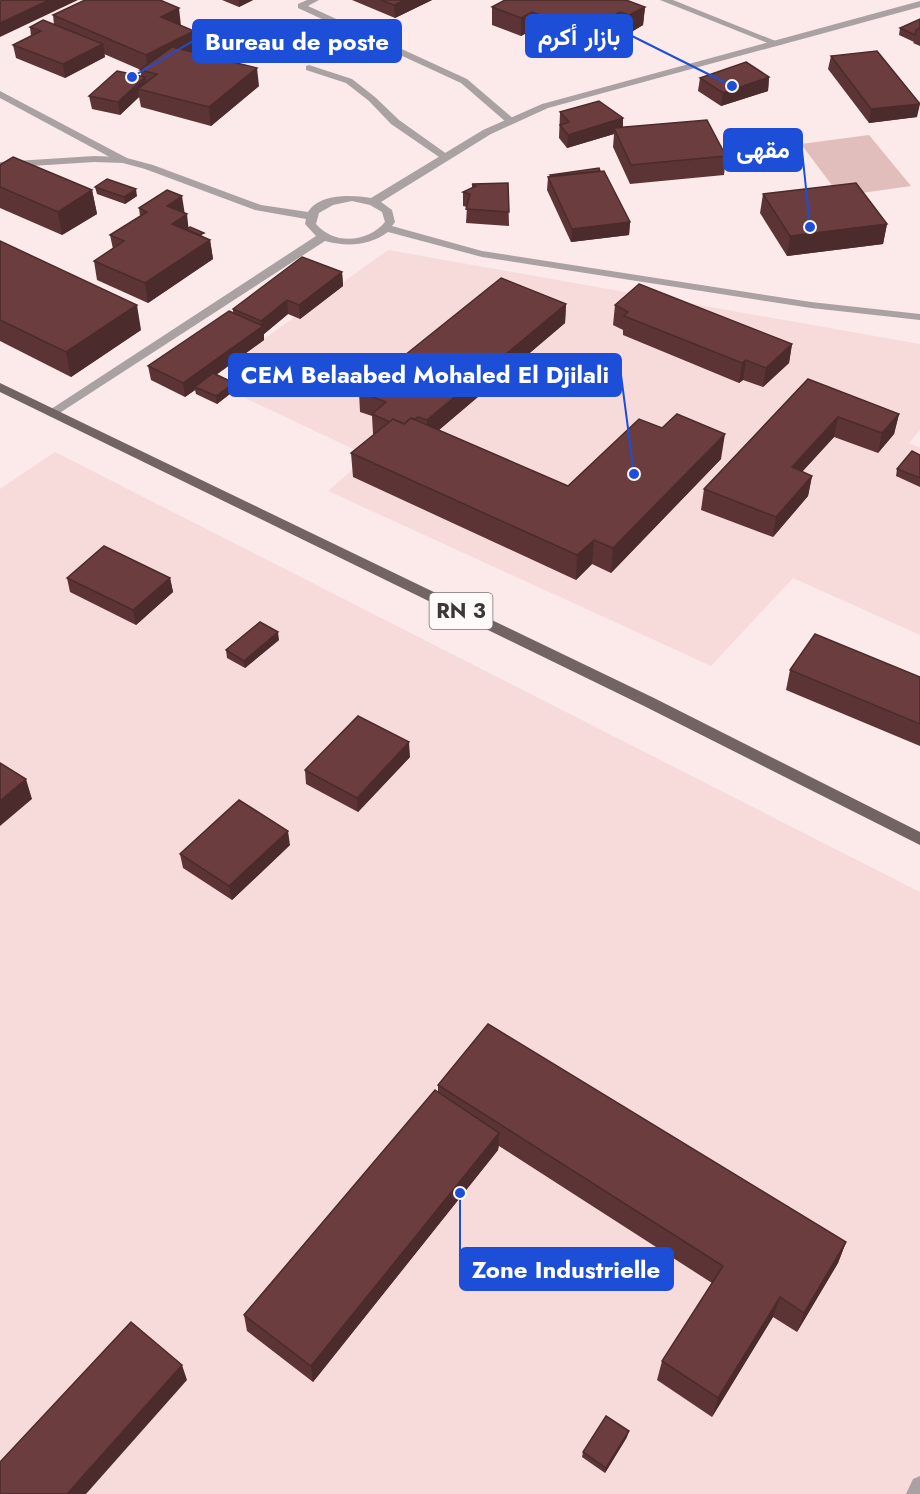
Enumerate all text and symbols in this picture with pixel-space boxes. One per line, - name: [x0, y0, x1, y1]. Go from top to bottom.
- callout: بازار أكرم: [526, 15, 632, 57]
- text: بازار أكرم: [538, 19, 620, 54]
- callout: Bureau de poste: [193, 20, 401, 62]
- text: Bureau de poste: [205, 24, 389, 59]
- callout: مقهى: [724, 129, 802, 171]
- text: مقهى: [736, 132, 790, 167]
- callout: CEM Belaabed Mohaled El Djilali: [229, 354, 621, 396]
- text: CEM Belaabed Mohaled El Djilali: [241, 357, 609, 392]
- road number: RN 3: [430, 593, 492, 629]
- callout: Zone Industrielle: [460, 1248, 673, 1290]
- text: Zone Industrielle: [472, 1252, 660, 1287]

